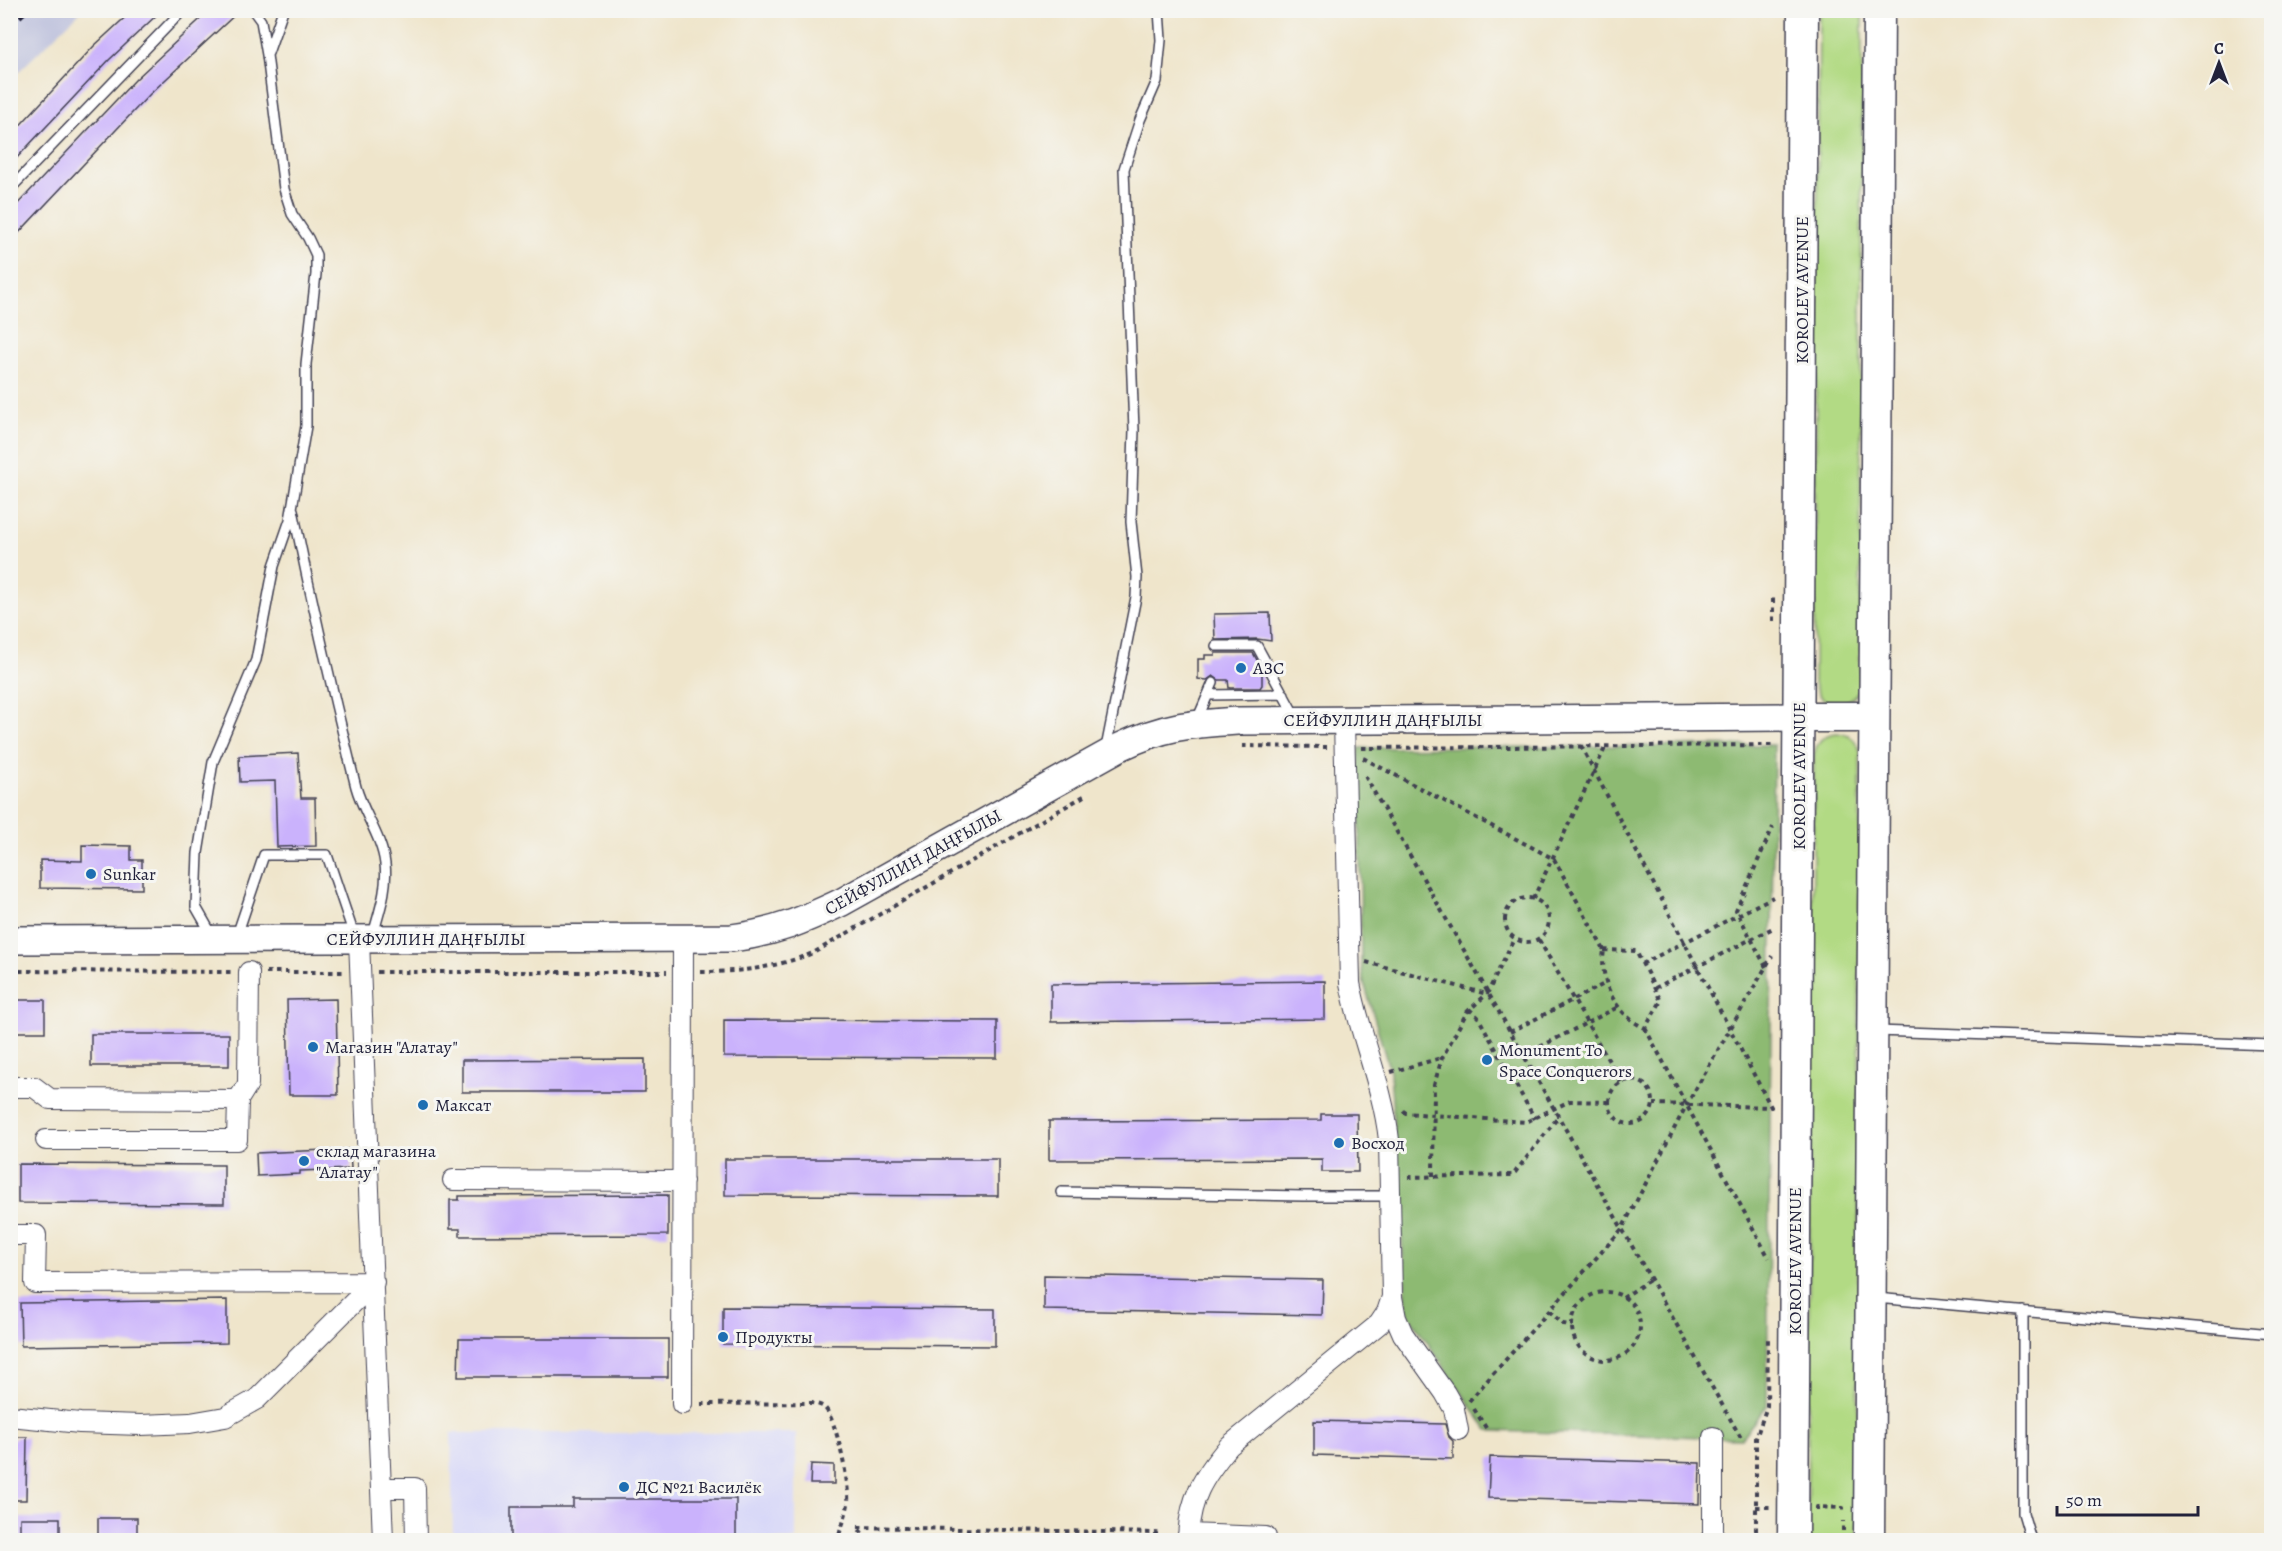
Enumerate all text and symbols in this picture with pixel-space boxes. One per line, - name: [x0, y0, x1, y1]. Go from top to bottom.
- north arrow: [2189, 33, 2249, 93]
- text: С: [2214, 38, 2224, 60]
- street label: KOROLEV AVENUE: [1790, 216, 1814, 364]
- place label: АЗС: [1252, 656, 1284, 680]
- marker: АЗС: [1234, 661, 1248, 675]
- street label: KOROLEV AVENUE: [1787, 702, 1811, 850]
- street label: СЕЙФУЛЛИН ДАҢҒЫЛЫ: [1284, 708, 1482, 732]
- street label: СЕЙФУЛЛИН ДАҢҒЫЛЫ: [820, 803, 1006, 921]
- place label: Sunkar: [103, 862, 156, 886]
- marker: Sunkar: [84, 867, 98, 881]
- street label: СЕЙФУЛЛИН ДАҢҒЫЛЫ: [327, 927, 525, 951]
- place label: Магазин "Алатау": [325, 1035, 458, 1059]
- place label: Monument To Space Conquerors: [1499, 1038, 1632, 1083]
- marker: Магазин "Алатау": [306, 1040, 320, 1054]
- marker: Monument To Space Conquerors: [1480, 1053, 1494, 1067]
- place label: Максат: [435, 1093, 491, 1117]
- marker: Максат: [416, 1098, 430, 1112]
- place label: Восход: [1351, 1131, 1405, 1155]
- marker: Восход: [1332, 1136, 1346, 1150]
- place label: склад магазина "Алатау": [316, 1139, 437, 1184]
- marker: склад магазина "Алатау": [297, 1154, 311, 1168]
- street label: KOROLEV AVENUE: [1783, 1187, 1807, 1335]
- place label: Продукты: [735, 1325, 813, 1349]
- marker: Продукты: [716, 1330, 730, 1344]
- place label: ДС №21 Василёк: [636, 1475, 762, 1499]
- scale bar: [2057, 1479, 2198, 1517]
- marker: ДС №21 Василёк: [617, 1480, 631, 1494]
- text: 50 m: [2066, 1488, 2102, 1512]

